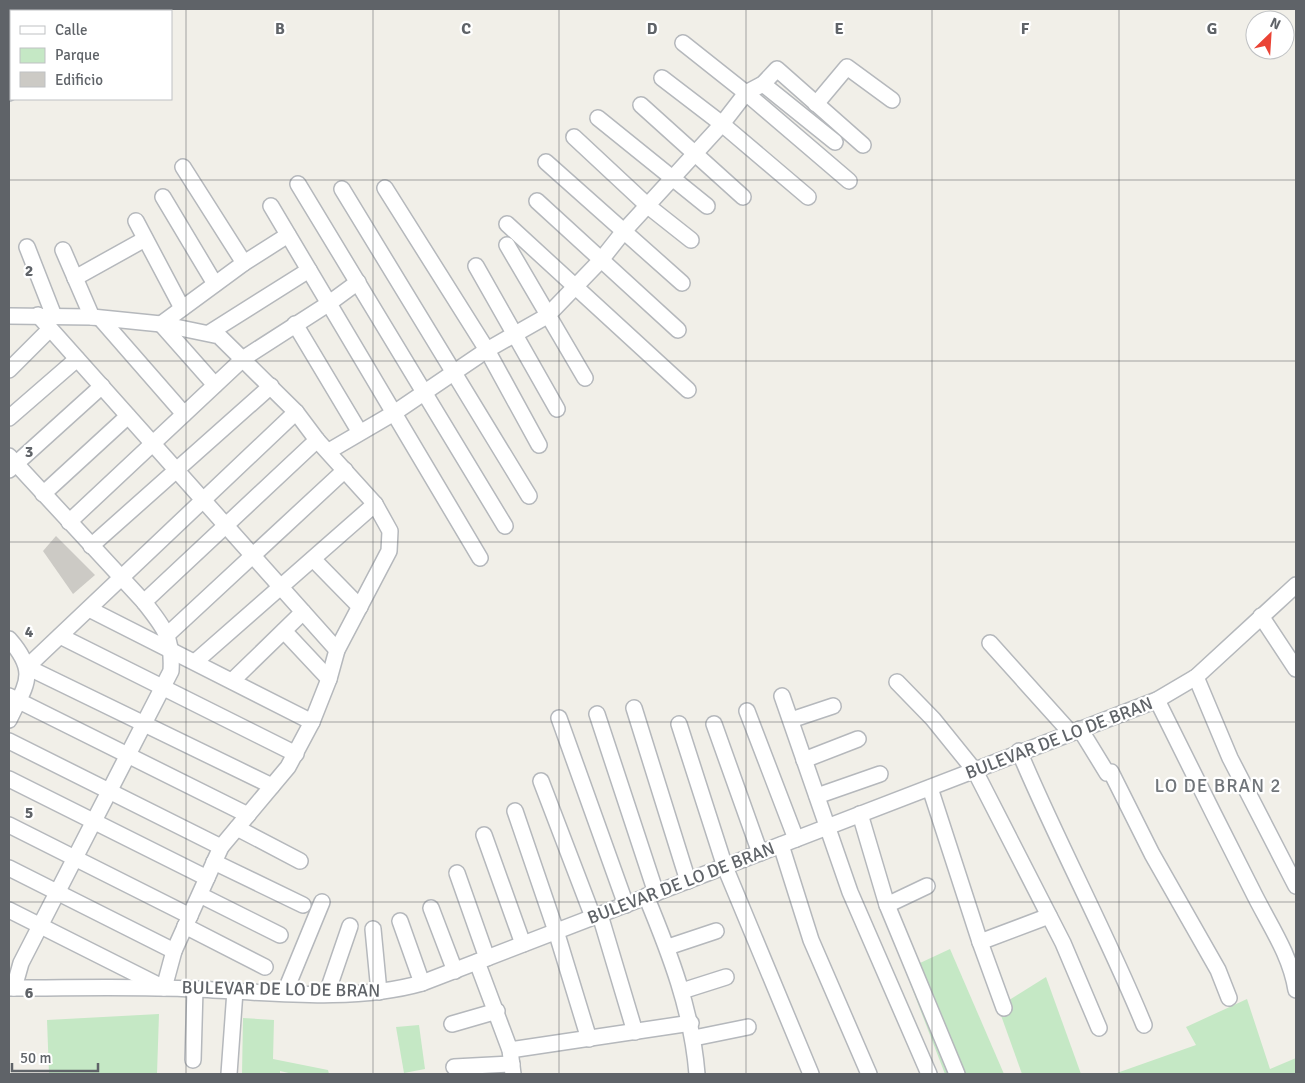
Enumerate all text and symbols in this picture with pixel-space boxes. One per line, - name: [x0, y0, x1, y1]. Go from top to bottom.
- legend: [10, 10, 172, 100]
- north arrow: [1245, 10, 1295, 60]
- text: N: [1267, 14, 1283, 33]
- text: B: [275, 19, 285, 39]
- text: C: [461, 19, 471, 39]
- text: D: [647, 19, 658, 39]
- text: E: [834, 19, 844, 39]
- text: F: [1021, 19, 1030, 39]
- text: G: [1207, 19, 1217, 39]
- text: Calle: [55, 21, 88, 39]
- text: Parque: [55, 46, 100, 64]
- text: Edificio: [55, 71, 103, 89]
- text: 2: [25, 261, 33, 281]
- text: 3: [25, 442, 33, 462]
- text: 4: [25, 622, 34, 642]
- street label: BULEVAR DE LO DE BRAN: [962, 692, 1156, 784]
- district label: LO DE BRAN 2: [1154, 774, 1282, 798]
- text: 5: [25, 803, 33, 823]
- street label: BULEVAR DE LO DE BRAN: [584, 837, 778, 929]
- street label: BULEVAR DE LO DE BRAN: [181, 976, 381, 1002]
- text: 6: [25, 983, 34, 1003]
- scale bar: [12, 1040, 99, 1072]
- text: 50 m: [20, 1049, 51, 1067]

